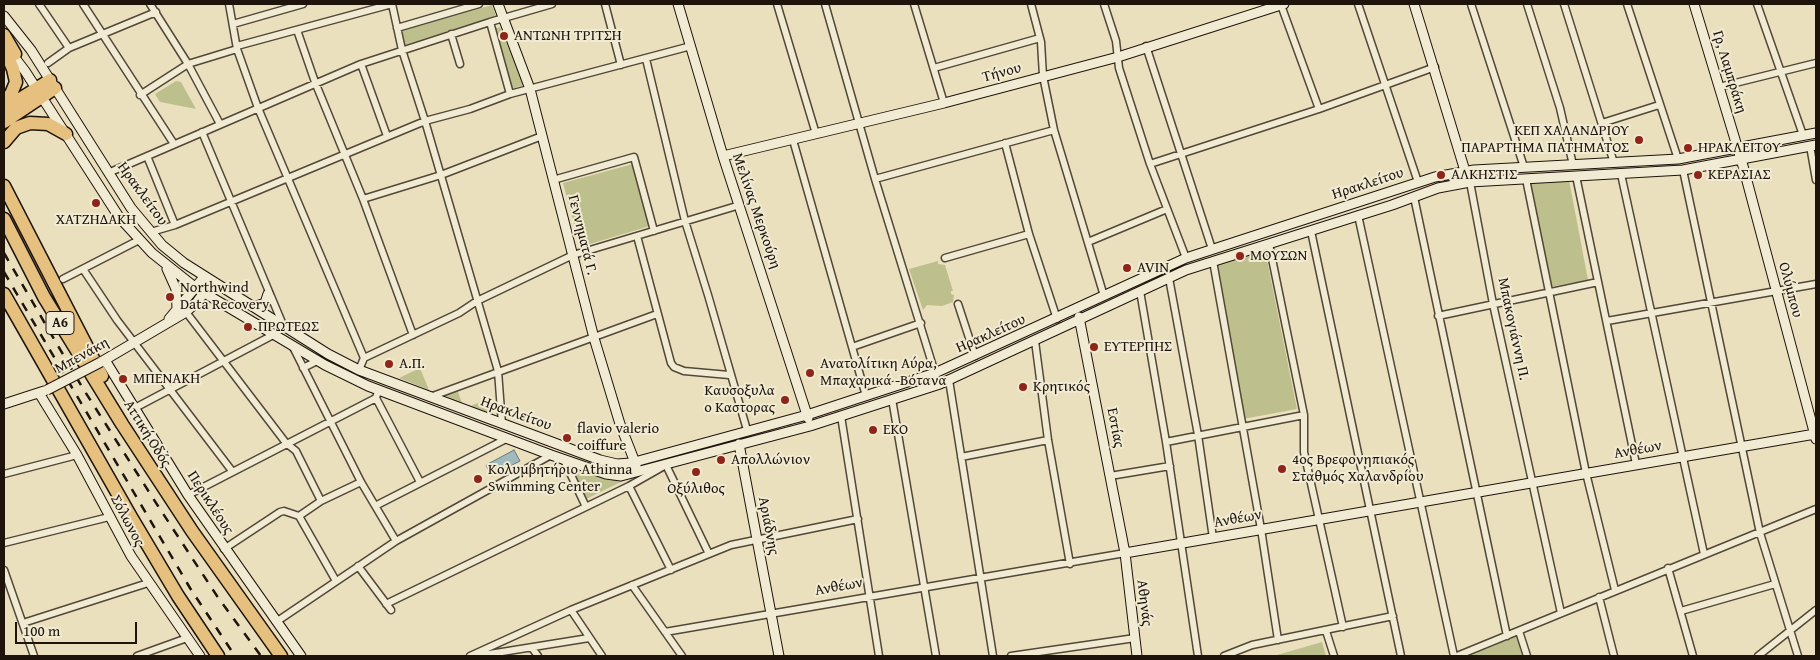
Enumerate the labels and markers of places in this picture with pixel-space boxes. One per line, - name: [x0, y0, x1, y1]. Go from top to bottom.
- place label: ΑΝΤΩΝΗ ΤΡΙΤΣΗ: [514, 27, 622, 45]
- marker: ΑΝΤΩΝΗ ΤΡΙΤΣΗ: [498, 30, 510, 42]
- place label: ΚΕΠ ΧΑΛΑΝΔΡΙΟΥ ΠΑΡΑΡΤΗΜΑ ΠΑΤΗΜΑΤΟΣ: [1461, 122, 1629, 157]
- marker: ΚΕΠ ΧΑΛΑΝΔΡΙΟΥ ΠΑΡΑΡΤΗΜΑ ΠΑΤΗΜΑΤΟΣ: [1633, 134, 1645, 146]
- place label: ΗΡΑΚΛΕΙΤΟΥ: [1698, 139, 1781, 157]
- marker: ΗΡΑΚΛΕΙΤΟΥ: [1682, 142, 1694, 154]
- place label: ΑΛΚΗΣΤΙΣ: [1451, 166, 1517, 184]
- place label: ΚΕΡΑΣΙΑΣ: [1708, 166, 1771, 184]
- marker: ΑΛΚΗΣΤΙΣ: [1435, 169, 1447, 181]
- marker: ΚΕΡΑΣΙΑΣ: [1692, 169, 1704, 181]
- marker: ΧΑΤΖΗΔΑΚΗ: [90, 197, 102, 209]
- place label: ΧΑΤΖΗΔΑΚΗ: [56, 211, 136, 229]
- place label: ΜΟΥΣΩΝ: [1250, 247, 1307, 265]
- marker: ΜΟΥΣΩΝ: [1234, 250, 1246, 262]
- place label: AVIN: [1137, 259, 1169, 277]
- marker: AVIN: [1121, 262, 1133, 274]
- place label: Northwind Data Recovery: [180, 279, 269, 314]
- marker: Northwind Data Recovery: [164, 291, 176, 303]
- place label: ΠΡΩΤΕΩΣ: [258, 318, 319, 336]
- marker: ΠΡΩΤΕΩΣ: [242, 321, 254, 333]
- place label: ΕΥΤΕΡΠΗΣ: [1104, 338, 1172, 356]
- marker: ΕΥΤΕΡΠΗΣ: [1088, 341, 1100, 353]
- place label: Α.Π.: [399, 355, 425, 373]
- place label: Ανατολίτικη Αύρα, Μπαχαρικά -Βότανα: [820, 355, 947, 390]
- marker: Α.Π.: [383, 358, 395, 370]
- marker: Ανατολίτικη Αύρα, Μπαχαρικά -Βότανα: [804, 367, 816, 379]
- place label: ΜΠΕΝΑΚΗ: [133, 370, 200, 388]
- marker: ΜΠΕΝΑΚΗ: [117, 373, 129, 385]
- place label: Κρητικός: [1033, 378, 1090, 396]
- marker: Κρητικός: [1017, 381, 1029, 393]
- place label: Καυσοξυλα ο Καστορας: [704, 382, 775, 417]
- marker: Καυσοξυλα ο Καστορας: [779, 394, 791, 406]
- place label: flavio valerio coiffure: [577, 420, 659, 455]
- place label: EKO: [883, 421, 908, 439]
- marker: EKO: [867, 424, 879, 436]
- marker: flavio valerio coiffure: [561, 432, 573, 444]
- place label: Απολλώνιον: [731, 451, 810, 469]
- place label: 4ος Βρεφονηπιακός Σταθμός Χαλανδρίου: [1292, 451, 1423, 486]
- marker: Απολλώνιον: [715, 454, 727, 466]
- place label: Κολυμβητήριο Athinna Swimming Center: [488, 461, 632, 496]
- marker: 4ος Βρεφονηπιακός Σταθμός Χαλανδρίου: [1276, 463, 1288, 475]
- marker: Οξύλιθος: [690, 466, 702, 478]
- marker: Κολυμβητήριο Athinna Swimming Center: [472, 473, 484, 485]
- place label: Οξύλιθος: [667, 480, 725, 498]

